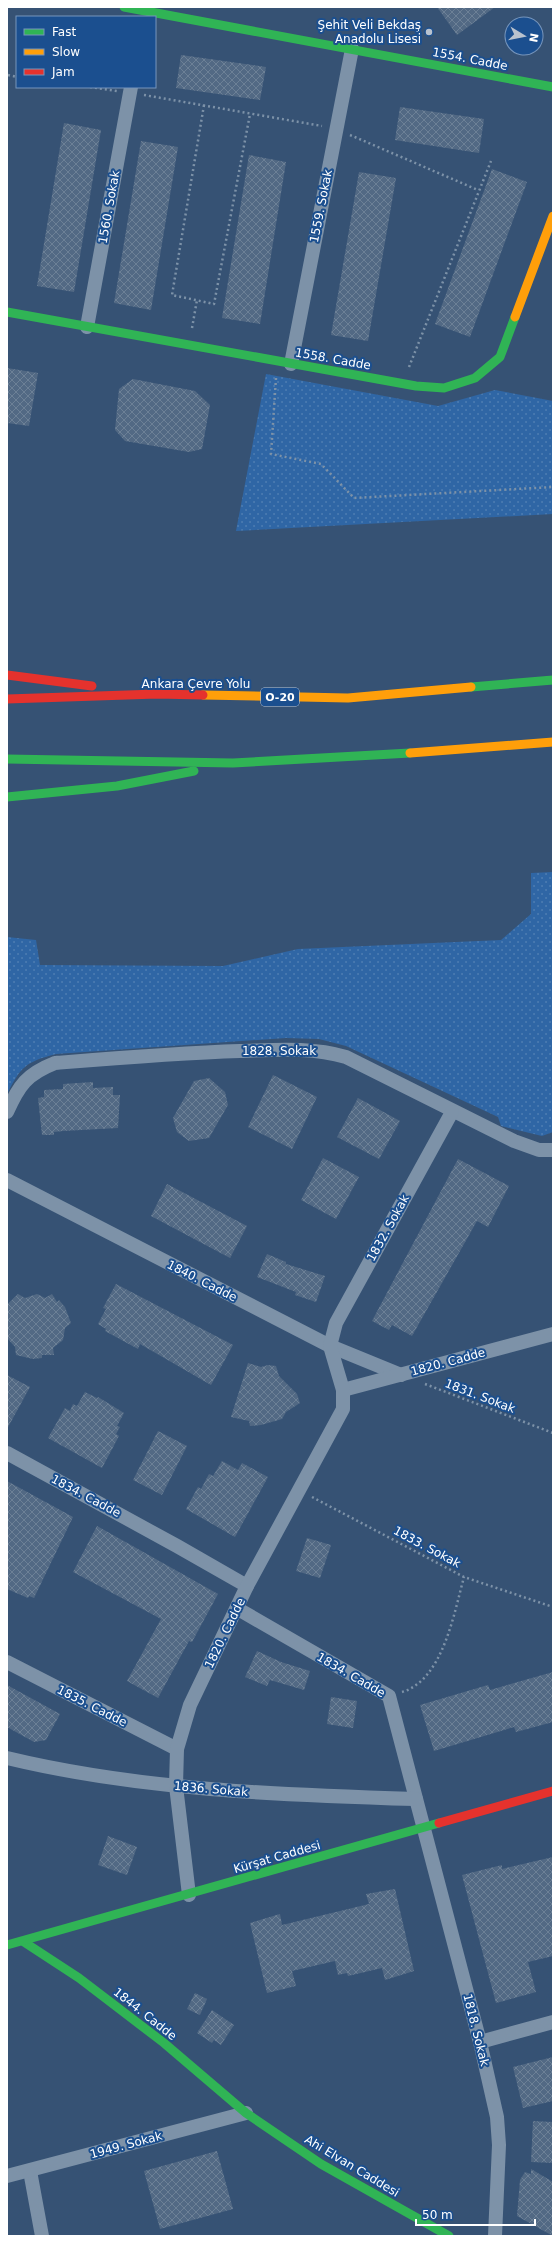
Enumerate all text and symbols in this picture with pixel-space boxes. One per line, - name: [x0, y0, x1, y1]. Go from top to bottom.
- legend: [16, 16, 156, 88]
- north arrow: [504, 16, 544, 56]
- place label: Şehit Veli Bekdaş Anadolu Lisesi: [318, 18, 421, 46]
- text: Fast: [52, 25, 76, 39]
- marker: Şehit Veli Bekdaş Anadolu Lisesi: [424, 27, 434, 37]
- text: N: [526, 32, 541, 43]
- text: Slow: [52, 45, 80, 59]
- street label: 1554. Cadde: [431, 45, 509, 73]
- text: Jam: [51, 65, 75, 79]
- street label: 1559. Sokak: [307, 168, 335, 244]
- street label: 1560. Sokak: [96, 169, 122, 245]
- street label: 1558. Cadde: [294, 345, 372, 373]
- street label: Ankara Çevre Yolu: [142, 677, 250, 691]
- road number: O-20: [261, 688, 299, 706]
- street label: 1828. Sokak: [242, 1044, 316, 1058]
- street label: 1832. Sokak: [364, 1192, 412, 1264]
- street label: 1840. Cadde: [165, 1257, 239, 1305]
- street label: 1820. Cadde: [409, 1345, 487, 1379]
- street label: 1831. Sokak: [443, 1376, 517, 1416]
- street label: 1834. Cadde: [49, 1472, 123, 1520]
- street label: 1833. Sokak: [391, 1523, 463, 1571]
- street label: 1820. Cadde: [202, 1596, 248, 1670]
- street label: 1834. Cadde: [314, 1650, 388, 1700]
- street label: 1835. Cadde: [55, 1682, 129, 1730]
- street label: 1836. Sokak: [173, 1779, 249, 1799]
- street label: Kürşat Caddesi: [232, 1838, 322, 1876]
- street label: 1844. Cadde: [111, 1985, 179, 2043]
- street label: 1818. Sokak: [460, 1992, 492, 2068]
- street label: 1949. Sokak: [88, 2129, 164, 2161]
- street label: Ahi Elvan Caddesi: [302, 2132, 402, 2200]
- scale bar: [416, 2201, 535, 2227]
- text: 50 m: [422, 2208, 453, 2222]

